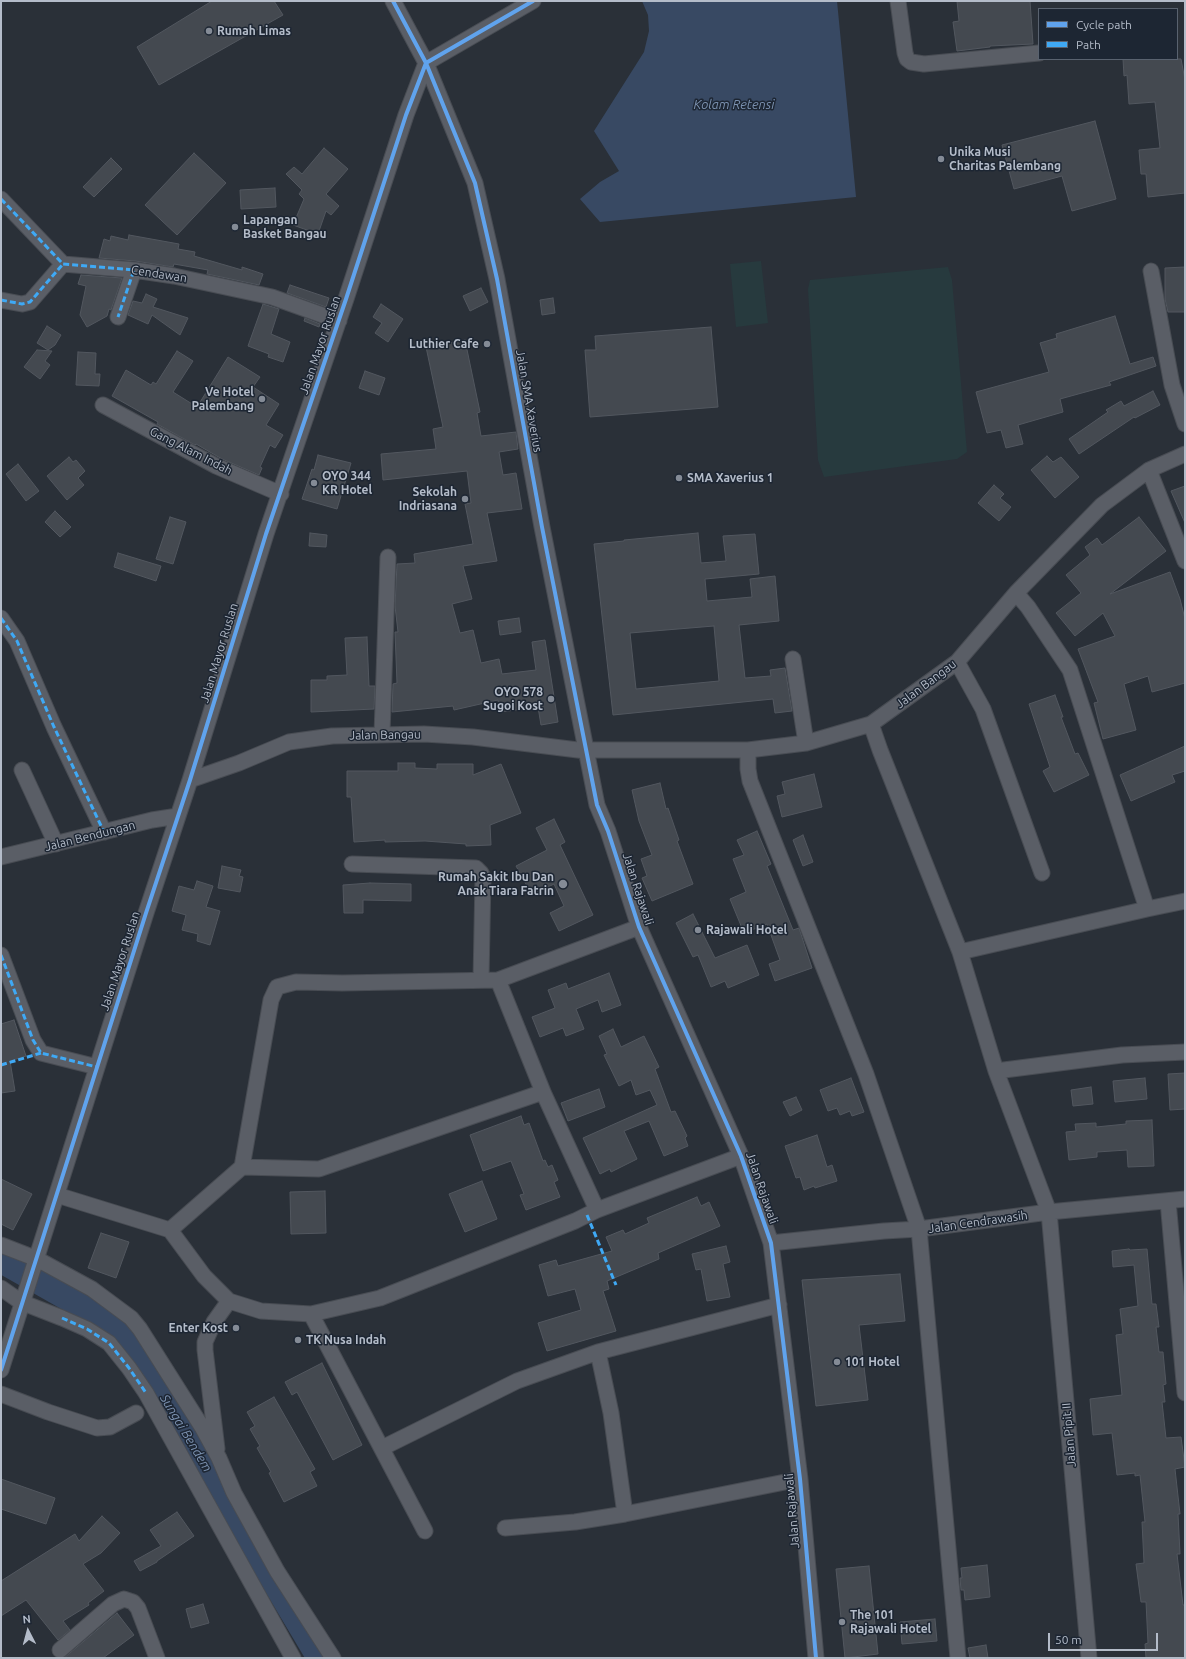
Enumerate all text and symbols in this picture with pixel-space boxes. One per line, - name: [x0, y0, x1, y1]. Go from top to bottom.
- legend: [1038, 8, 1178, 60]
- text: Cycle path: [1076, 18, 1132, 31]
- place label: Rumah Limas: [217, 24, 291, 38]
- marker: Rumah Limas: [204, 26, 214, 36]
- text: Path: [1076, 38, 1101, 51]
- water label: Kolam Retensi: [694, 97, 774, 113]
- place label: Unika Musi Charitas Palembang: [949, 145, 1061, 173]
- marker: Unika Musi Charitas Palembang: [936, 154, 946, 164]
- place label: Lapangan Basket Bangau: [243, 213, 327, 241]
- marker: Lapangan Basket Bangau: [230, 222, 240, 232]
- street label: Cendawan: [130, 262, 188, 286]
- street label: Jalan Mayor Ruslan: [296, 294, 344, 396]
- place label: Luthier Cafe: [409, 337, 479, 351]
- marker: Luthier Cafe: [482, 339, 492, 349]
- street label: Jalan SMA Xaverius: [513, 349, 545, 453]
- place label: Ve Hotel Palembang: [191, 385, 254, 413]
- marker: Ve Hotel Palembang: [257, 394, 267, 404]
- street label: Gang Alam Indah: [147, 424, 235, 478]
- place label: OYO 344 KR Hotel: [322, 469, 372, 497]
- place label: SMA Xaverius 1: [687, 471, 774, 485]
- marker: SMA Xaverius 1: [674, 473, 684, 483]
- marker: OYO 344 KR Hotel: [309, 478, 319, 488]
- place label: Sekolah Indriasana: [399, 485, 457, 513]
- marker: Sekolah Indriasana: [460, 494, 470, 504]
- street label: Jalan Mayor Ruslan: [197, 601, 241, 705]
- street label: Jalan Bangau: [893, 657, 959, 711]
- place label: OYO 578 Sugoi Kost: [483, 685, 543, 713]
- marker: OYO 578 Sugoi Kost: [546, 694, 556, 704]
- street label: Jalan Bangau: [349, 727, 421, 743]
- street label: Jalan Bendungan: [43, 818, 137, 854]
- street label: Jalan Rajawali: [620, 851, 656, 927]
- place label: Rumah Sakit Ibu Dan Anak Tiara Fatrin: [438, 870, 554, 898]
- marker: Rumah Sakit Ibu Dan Anak Tiara Fatrin: [557, 878, 569, 890]
- street label: Jalan Mayor Ruslan: [97, 910, 143, 1012]
- place label: Rajawali Hotel: [706, 923, 787, 937]
- marker: Rajawali Hotel: [693, 925, 703, 935]
- street label: Jalan Rajawali: [743, 1150, 781, 1226]
- street label: Jalan Cendrawasih: [927, 1208, 1029, 1236]
- place label: Enter Kost: [169, 1321, 228, 1335]
- marker: Enter Kost: [231, 1323, 241, 1333]
- place label: TK Nusa Indah: [306, 1333, 386, 1347]
- marker: TK Nusa Indah: [293, 1335, 303, 1345]
- place label: 101 Hotel: [845, 1355, 900, 1369]
- marker: 101 Hotel: [832, 1357, 842, 1367]
- water label: Sungai Bendem: [157, 1391, 215, 1475]
- street label: Jalan Pipit II: [1059, 1402, 1079, 1468]
- street label: Jalan Rajawali: [782, 1473, 802, 1549]
- place label: The 101 Rajawali Hotel: [850, 1608, 931, 1636]
- north arrow: [8, 1611, 48, 1651]
- text: N: [22, 1613, 31, 1625]
- marker: The 101 Rajawali Hotel: [837, 1617, 847, 1627]
- scale bar: [1050, 1625, 1160, 1651]
- text: 50 m: [1055, 1633, 1082, 1646]

